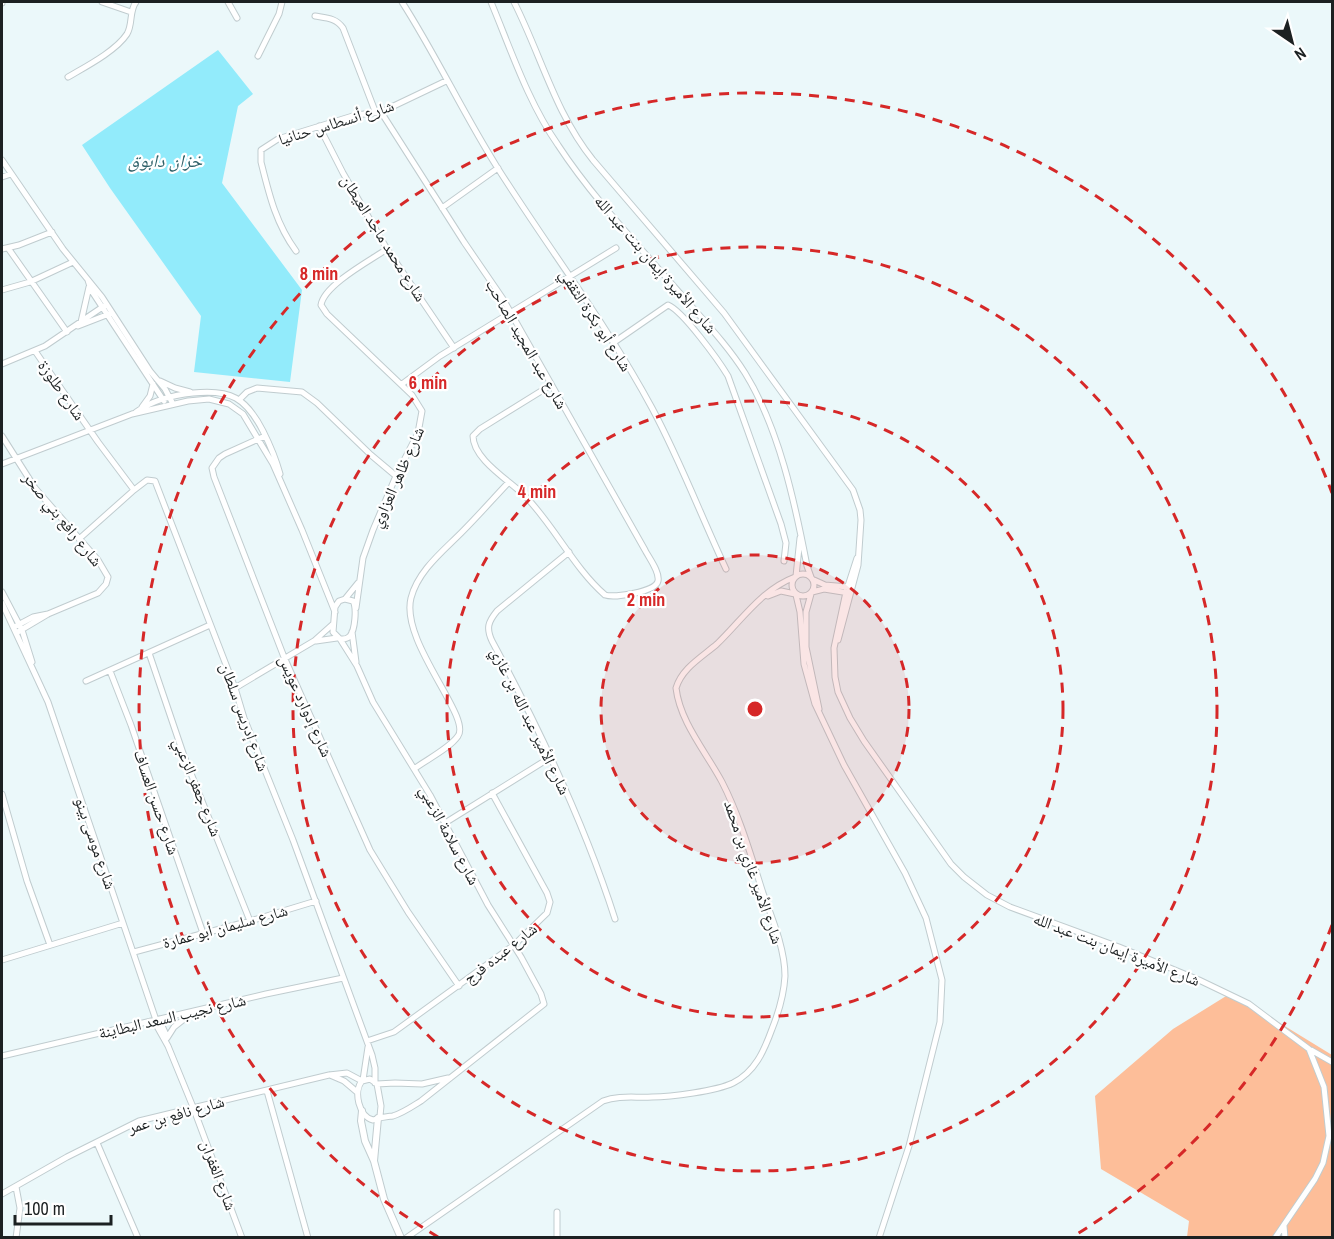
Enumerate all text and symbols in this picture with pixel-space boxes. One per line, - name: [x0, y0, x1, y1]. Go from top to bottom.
- north arrow: [1262, 12, 1322, 72]
- text: N: [1290, 43, 1311, 66]
- street label: شارع أنسطاس حنانيا: [275, 94, 397, 150]
- water label: خزان دابوق: [128, 148, 203, 173]
- street label: شارع محمد ماجد العيطان: [336, 170, 432, 306]
- street label: شارع الأميرة إيمان بنت عبد الله: [590, 190, 722, 338]
- text: 8 min: [300, 261, 338, 286]
- street label: شارع أبو بكرة الثقفي: [553, 264, 637, 377]
- street label: شارع عبد المجيد الصاحب: [481, 275, 573, 413]
- street label: شارع طلوزة: [33, 356, 91, 424]
- text: 6 min: [409, 370, 447, 395]
- street label: شارع ظاهر العزاوي: [365, 423, 431, 532]
- street label: شارع رافع بني صخر: [16, 466, 108, 572]
- text: 4 min: [518, 479, 556, 504]
- text: 2 min: [627, 587, 665, 612]
- street label: شارع الأمير عبد الله بن غازي: [484, 644, 576, 799]
- street label: شارع إدوارد عويس: [274, 651, 338, 761]
- street label: شارع إدريس سلطان: [215, 660, 275, 774]
- centre of rings: [745, 699, 765, 719]
- street label: شارع جعفر الزعبي: [166, 734, 228, 840]
- street label: شارع حسن العساف: [129, 746, 185, 858]
- street label: شارع سلامة الزعبي: [413, 781, 486, 890]
- street label: شارع موسى بينو: [70, 794, 122, 892]
- street label: شارع الأمير غازي بن محمد: [717, 797, 789, 948]
- street label: شارع سليمان أبو عمارة: [160, 899, 290, 953]
- street label: شارع الأميرة إيمان بنت عبد الله: [1030, 907, 1204, 991]
- street label: شارع عبده فرج: [459, 917, 541, 989]
- street label: شارع نجيب السعد البطاينة: [96, 988, 248, 1044]
- street label: شارع نافع بن عمر: [124, 1090, 227, 1139]
- street label: شارع الغفران: [196, 1137, 242, 1213]
- scale bar: [15, 1188, 111, 1226]
- text: 100 m: [24, 1196, 65, 1221]

